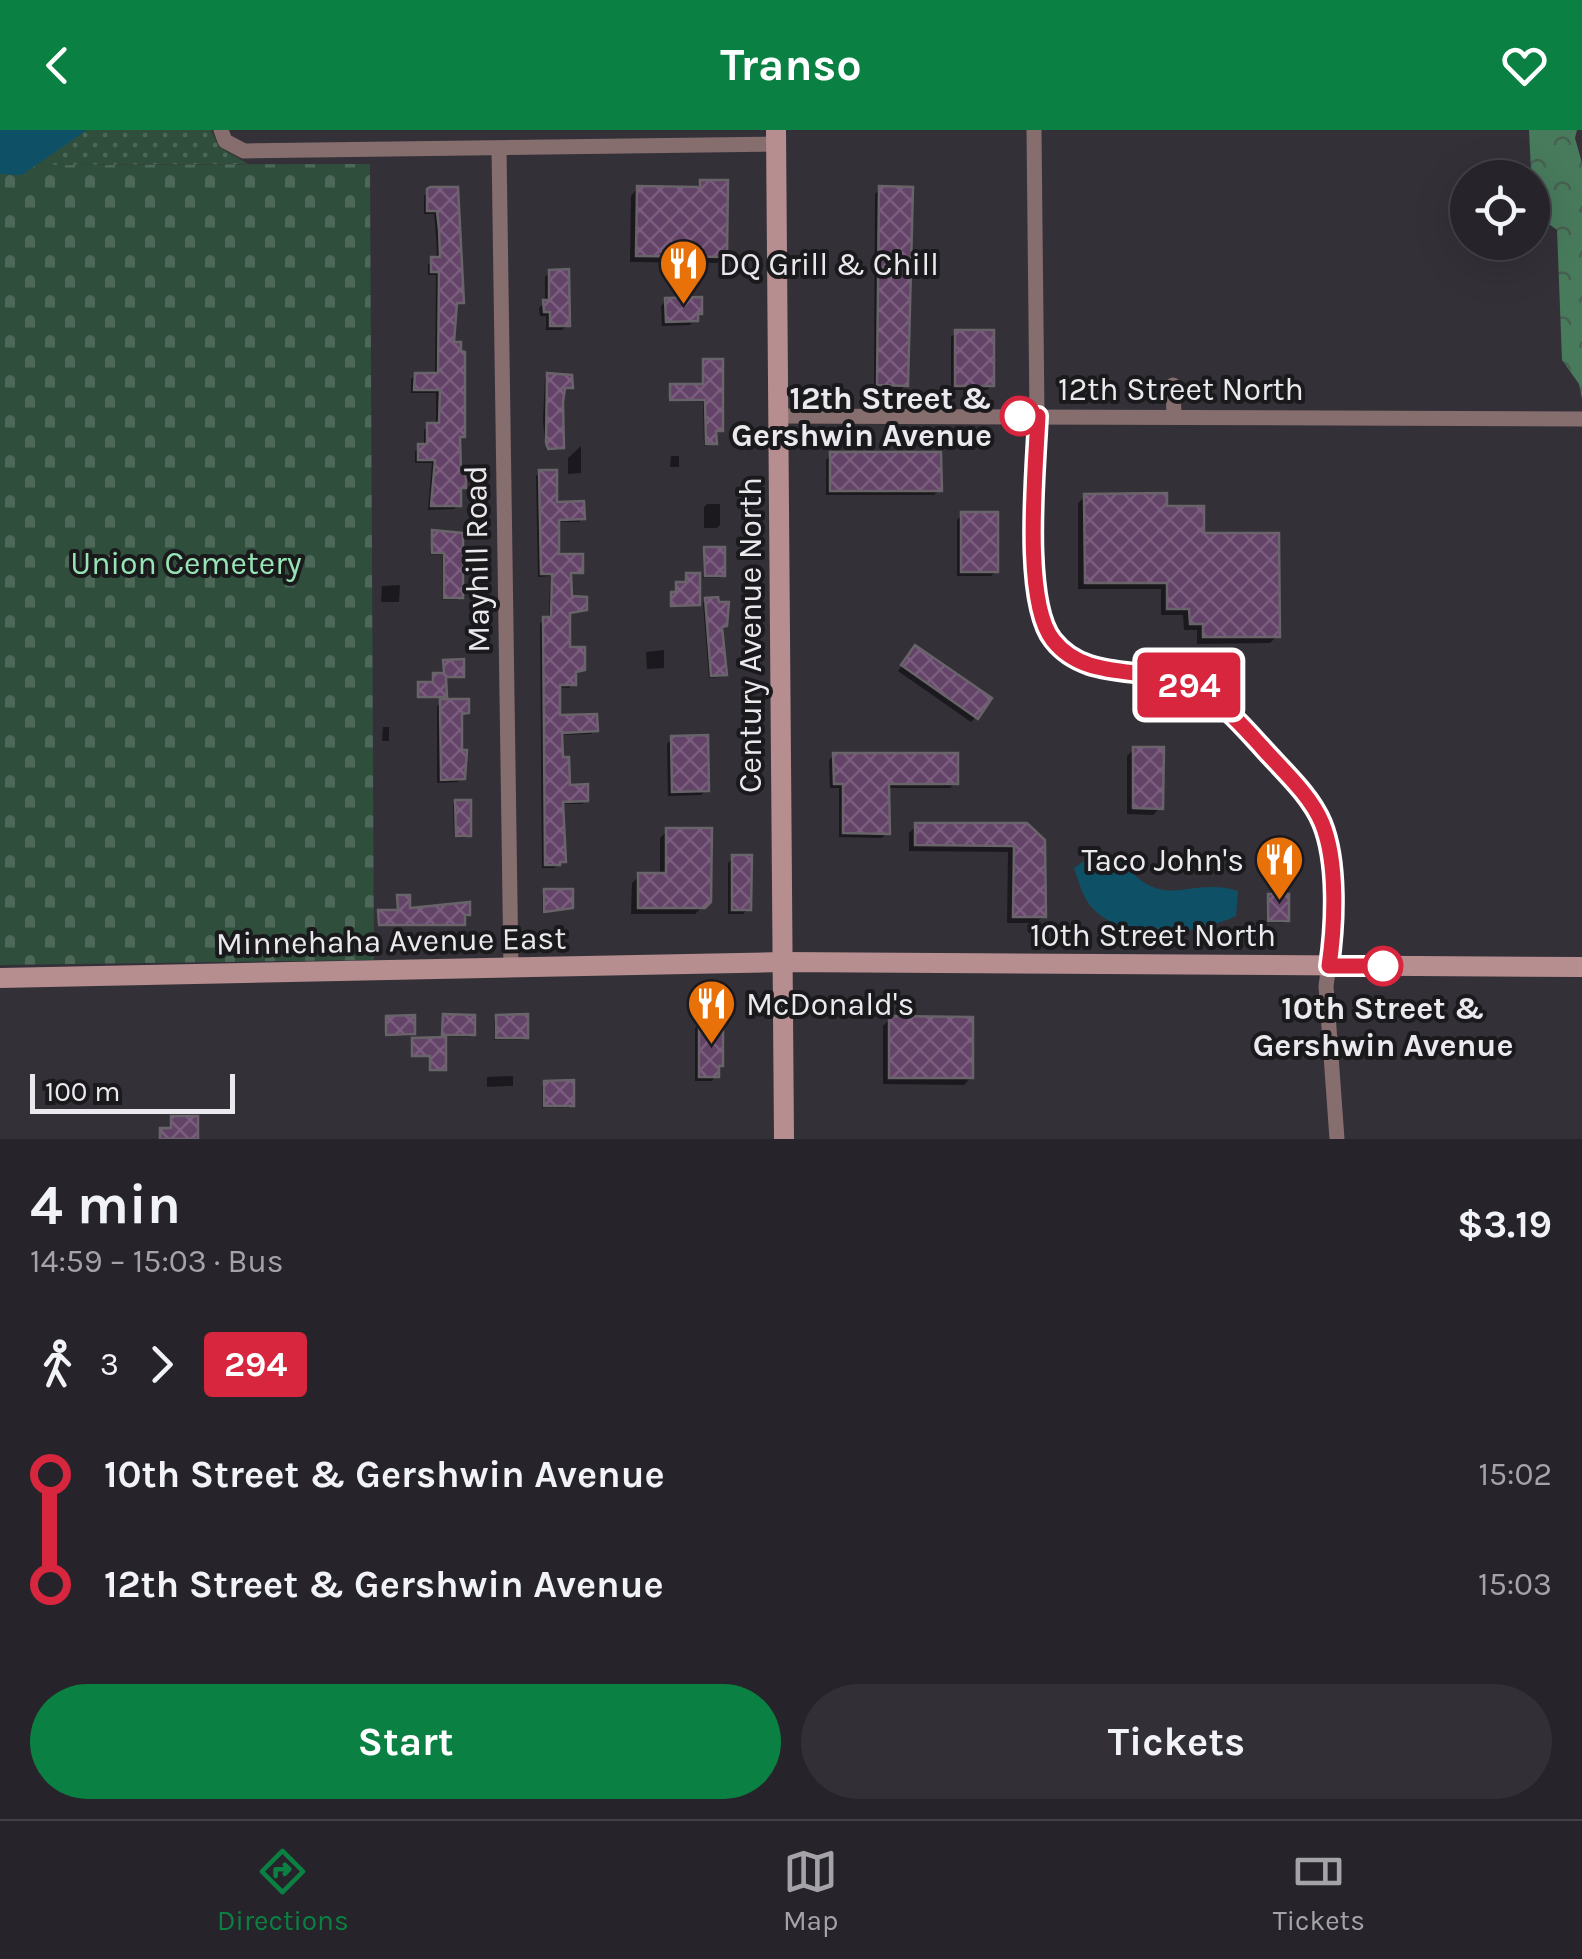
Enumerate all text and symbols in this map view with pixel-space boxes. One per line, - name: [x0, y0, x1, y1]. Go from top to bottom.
- icon: back: [30, 38, 85, 93]
- icon: heart: [1497, 38, 1552, 93]
- text: Transo: [720, 39, 862, 91]
- map controls: [1450, 160, 1550, 260]
- button: locate: [1450, 160, 1550, 260]
- restaurant icon: DQ Grill & Chill: [658, 238, 710, 306]
- place label: DQ Grill & Chill: [719, 246, 939, 283]
- street label: 12th Street North: [1058, 371, 1304, 408]
- place label: 12th Street & Gershwin Avenue: [731, 380, 992, 454]
- marker: 12th Street & Gershwin Avenue: [1001, 397, 1039, 435]
- street label: Mayhill Road: [457, 465, 497, 653]
- street label: Century Avenue North: [732, 477, 769, 793]
- park label: Union Cemetery: [70, 545, 302, 582]
- line badge: 294: [1132, 652, 1246, 718]
- text: 294: [1157, 665, 1221, 706]
- restaurant icon: Taco John's: [1253, 834, 1305, 902]
- place label: Taco John's: [1081, 842, 1244, 879]
- street label: 10th Street North: [1030, 917, 1276, 954]
- street label: Minnehaha Avenue East: [215, 919, 567, 963]
- marker: 10th Street & Gershwin Avenue: [1364, 947, 1402, 985]
- restaurant icon: McDonald's: [685, 978, 737, 1046]
- place label: McDonald's: [746, 986, 914, 1023]
- place label: 10th Street & Gershwin Avenue: [1253, 990, 1513, 1064]
- scale bar: [30, 1069, 235, 1114]
- text: 100 m: [45, 1075, 120, 1108]
- text: 4 min: [30, 1173, 181, 1237]
- text: $3.19: [1457, 1202, 1552, 1247]
- text: 14:59 – 15:03 · Bus: [30, 1243, 284, 1280]
- icon: walk: [30, 1337, 85, 1392]
- icon: forward: [134, 1337, 189, 1392]
- text: 294: [224, 1344, 287, 1385]
- text: 3: [100, 1346, 119, 1383]
- text: 10th Street & Gershwin Avenue: [104, 1452, 665, 1497]
- text: 15:02: [1478, 1456, 1552, 1493]
- text: 12th Street & Gershwin Avenue: [104, 1562, 664, 1607]
- text: 15:03: [1478, 1566, 1552, 1603]
- button: Start: [30, 1684, 781, 1799]
- button: Tickets: [801, 1684, 1552, 1799]
- tab: Directions: [217, 1844, 349, 1937]
- tab: Map: [783, 1844, 838, 1937]
- tab: Tickets: [1273, 1844, 1365, 1937]

